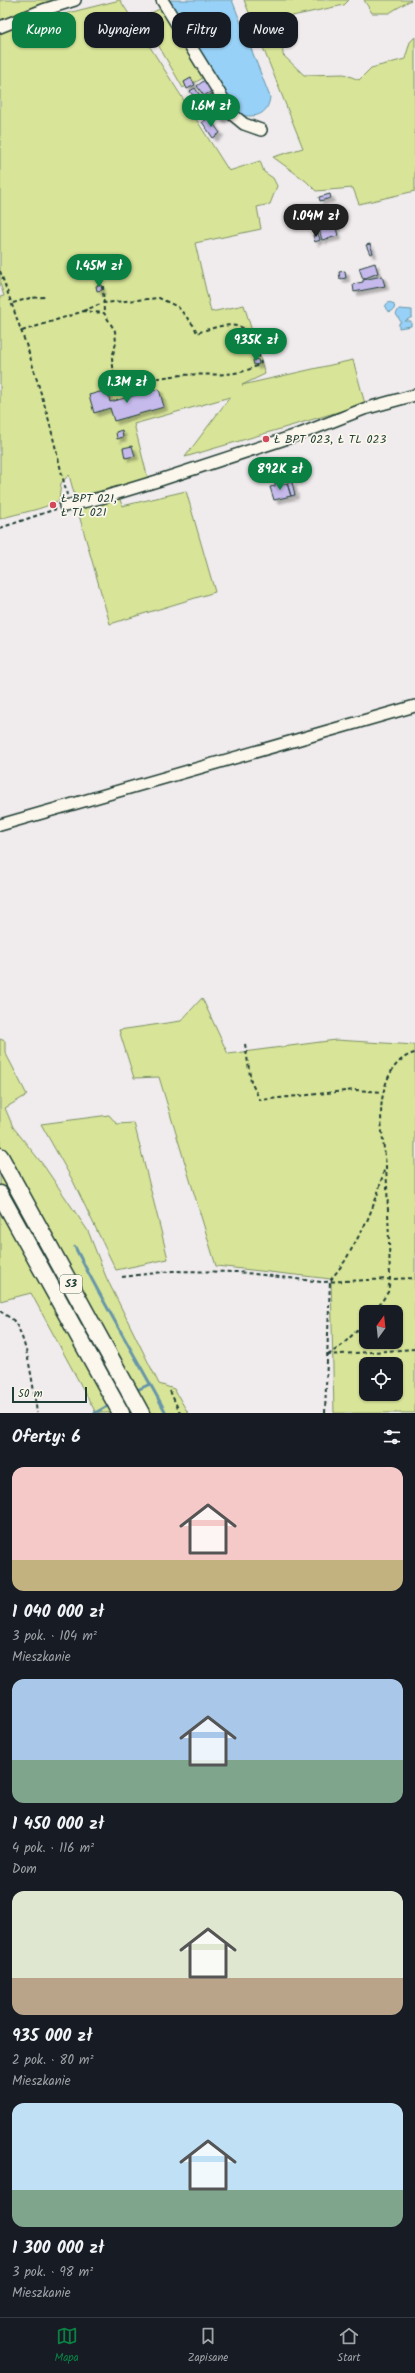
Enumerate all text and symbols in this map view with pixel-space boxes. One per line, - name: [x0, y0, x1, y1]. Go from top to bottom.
- chip: Kupno: [12, 12, 76, 48]
- chip: Wynajem: [84, 12, 164, 48]
- chip: Filtry: [172, 12, 231, 48]
- chip: Nowe: [239, 12, 298, 48]
- pin: 1.6M zł: [174, 94, 248, 128]
- text: 1.6M zł: [191, 96, 231, 117]
- pin: 1.04M zł: [275, 204, 357, 238]
- text: 1.04M zł: [293, 206, 339, 227]
- pin: 1.45M zł: [58, 254, 140, 288]
- text: 1.45M zł: [76, 256, 122, 277]
- pin: 935K zł: [219, 328, 293, 362]
- text: 935K zł: [234, 330, 278, 351]
- pin: 1.3M zł: [90, 370, 164, 404]
- text: 1.3M zł: [107, 372, 147, 393]
- place label: Ł BPT 023, Ł TL 023: [274, 430, 386, 449]
- marker: Ł BPT 023, Ł TL 023: [261, 434, 271, 444]
- pin: 892K zł: [243, 457, 317, 491]
- text: 892K zł: [257, 459, 303, 480]
- place label: Ł BPT 021, Ł TL 021: [61, 489, 117, 522]
- marker: Ł BPT 021, Ł TL 021: [48, 500, 58, 510]
- road number: S3: [60, 1275, 82, 1293]
- north arrow: [359, 1305, 403, 1349]
- map controls: [359, 1305, 403, 1401]
- button: locate: [359, 1357, 403, 1401]
- scale bar: [12, 1385, 87, 1404]
- text: 50 m: [18, 1385, 43, 1403]
- text: Oferty: 6: [12, 1424, 81, 1451]
- icon: filters: [381, 1426, 403, 1448]
- icon: home: [172, 1493, 244, 1565]
- text: 1 040 000 zł: [12, 1599, 104, 1626]
- text: 3 pok. · 104 m²: [12, 1626, 97, 1647]
- text: Mieszkanie: [12, 1647, 71, 1668]
- icon: home: [172, 1705, 244, 1777]
- text: 1 450 000 zł: [12, 1811, 104, 1838]
- text: 4 pok. · 116 m²: [12, 1838, 94, 1859]
- text: Dom: [12, 1859, 37, 1880]
- icon: home: [172, 1917, 244, 1989]
- text: 935 000 zł: [12, 2023, 92, 2050]
- text: 2 pok. · 80 m²: [12, 2050, 93, 2071]
- text: Mieszkanie: [12, 2071, 71, 2092]
- icon: home: [172, 2129, 244, 2201]
- text: 1 300 000 zł: [12, 2235, 104, 2262]
- text: 3 pok. · 98 m²: [12, 2262, 93, 2283]
- text: Mieszkanie: [12, 2283, 71, 2304]
- tab: Mapa: [55, 2325, 79, 2367]
- tab: Zapisane: [188, 2325, 228, 2367]
- tab: Start: [337, 2325, 360, 2367]

